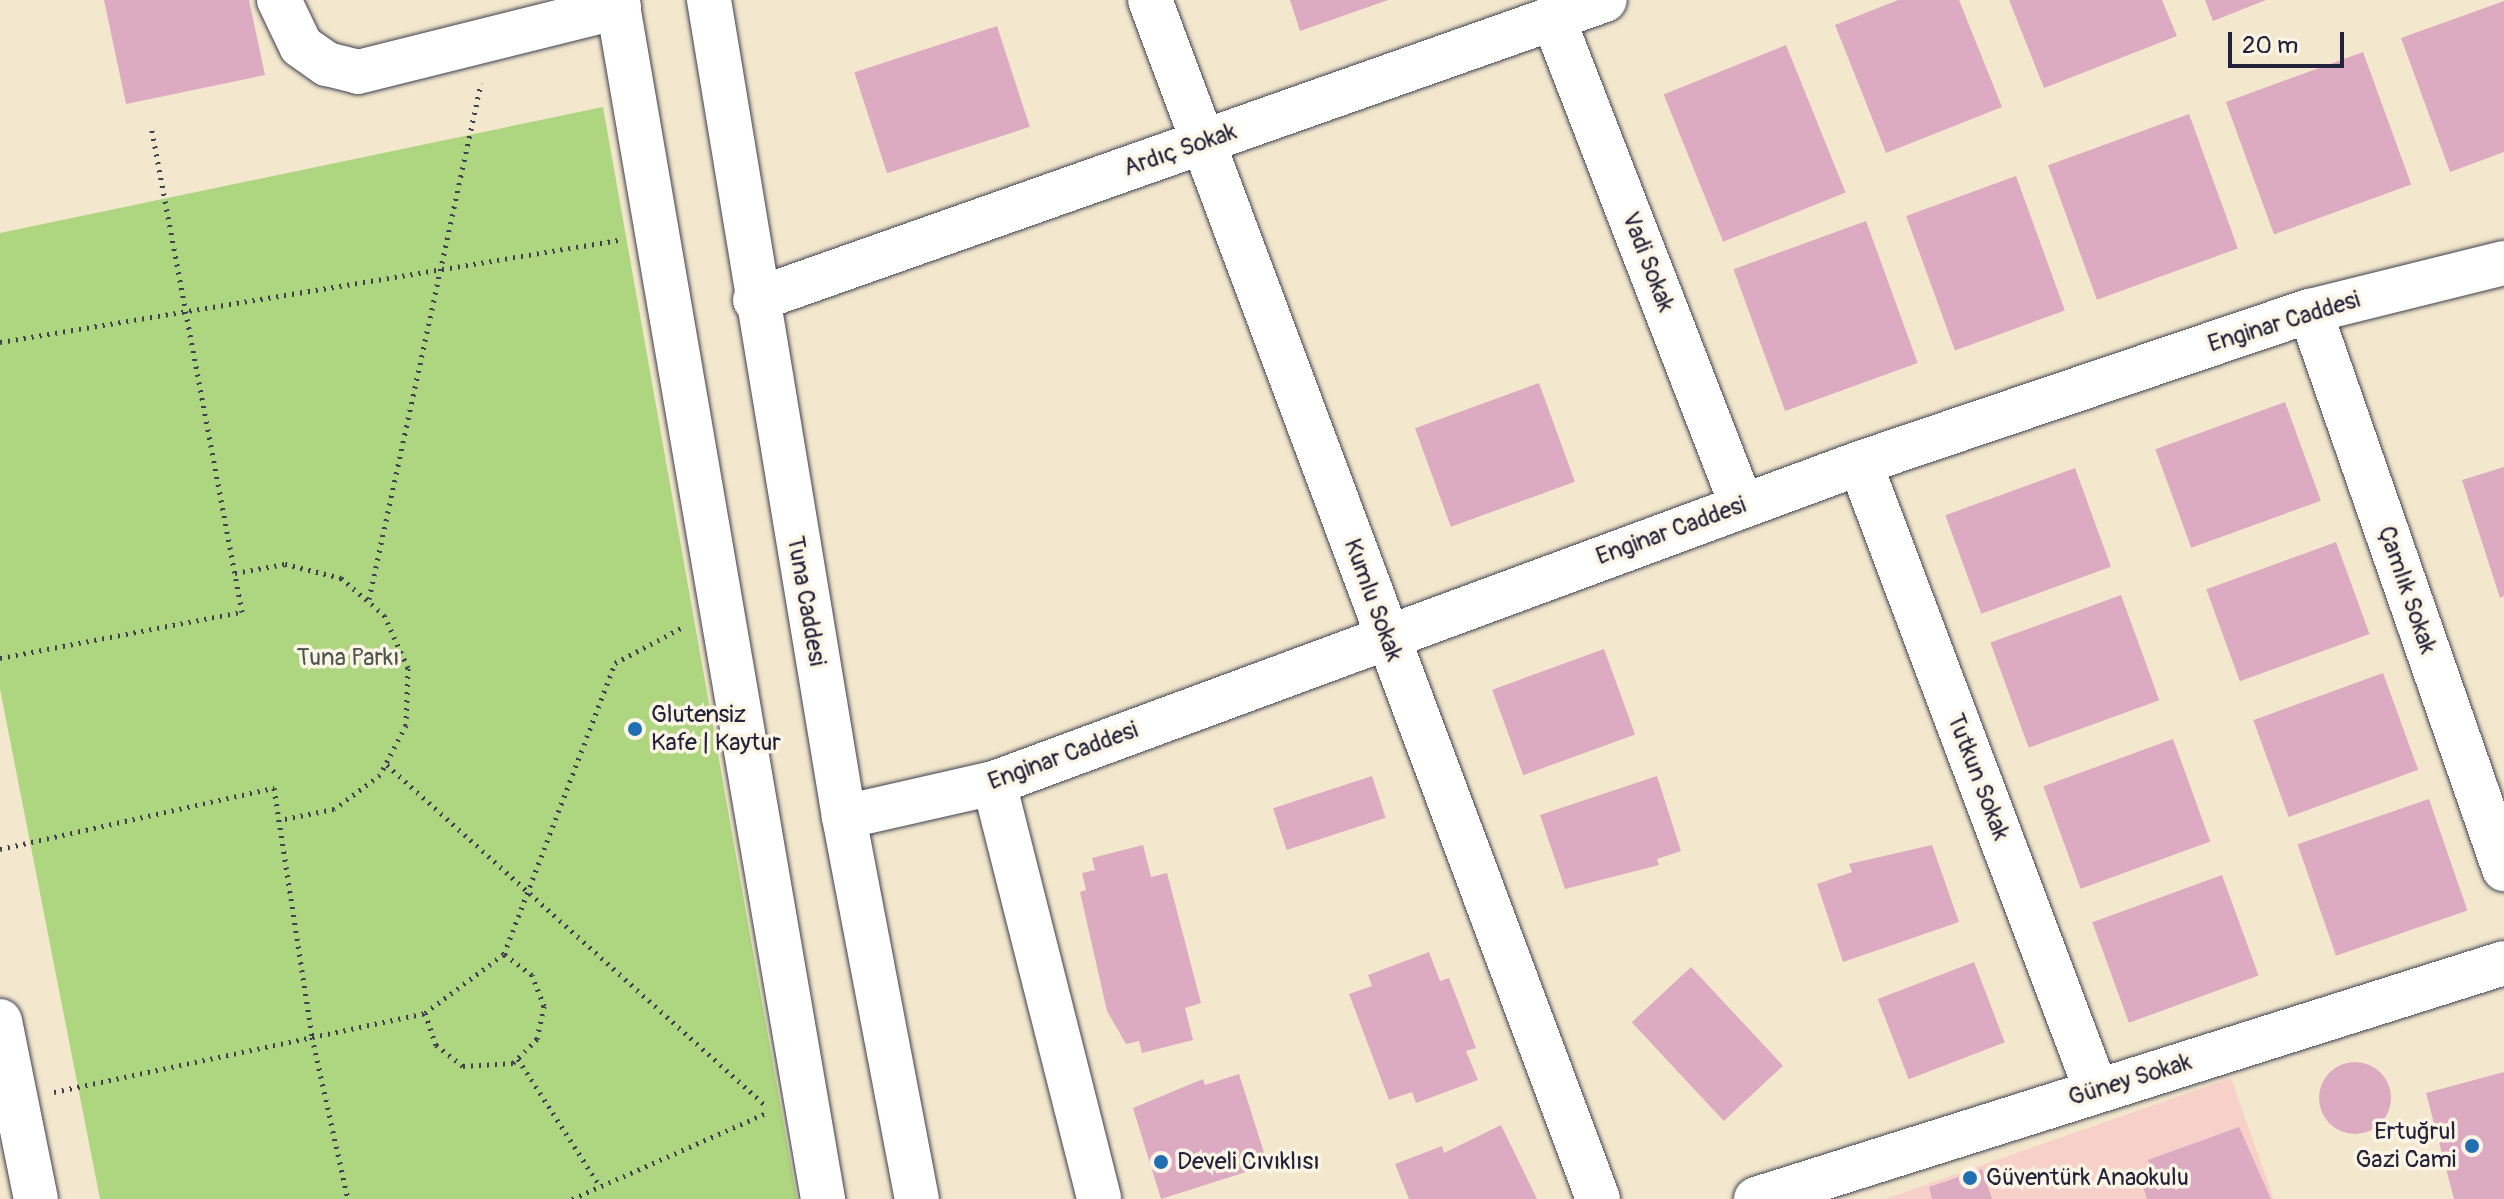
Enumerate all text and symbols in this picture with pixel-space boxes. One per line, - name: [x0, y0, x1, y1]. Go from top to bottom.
- scale bar: [2232, 16, 2348, 66]
- text: 20 m: [2242, 31, 2298, 60]
- street label: Ardıç Sokak: [1120, 117, 1240, 183]
- street label: Vadi Sokak: [1616, 208, 1680, 316]
- street label: Enginar Caddesi: [2205, 285, 2363, 359]
- street label: Enginar Caddesi: [1592, 491, 1750, 571]
- street label: Çamlık Sokak: [2372, 522, 2442, 658]
- street label: Tuna Caddesi: [780, 534, 832, 668]
- street label: Kumlu Sokak: [1338, 535, 1408, 665]
- park label: Tuna Parkı: [296, 644, 400, 672]
- place label: Glutensiz Kafe | Kaytur: [651, 701, 781, 757]
- street label: Tutkun Sokak: [1941, 710, 2015, 844]
- street label: Enginar Caddesi: [984, 716, 1142, 796]
- marker: Glutensiz Kafe | Kaytur: [626, 720, 644, 738]
- street label: Güney Sokak: [2065, 1048, 2195, 1112]
- place label: Ertuğrul Gazi Cami: [2355, 1118, 2456, 1174]
- marker: Ertuğrul Gazi Cami: [2463, 1137, 2481, 1155]
- place label: Develi Cıvıklısı: [1177, 1148, 1320, 1176]
- marker: Develi Cıvıklısı: [1152, 1153, 1170, 1171]
- place label: Güventürk Anaokulu: [1986, 1164, 2189, 1192]
- marker: Güventürk Anaokulu: [1961, 1169, 1979, 1187]

